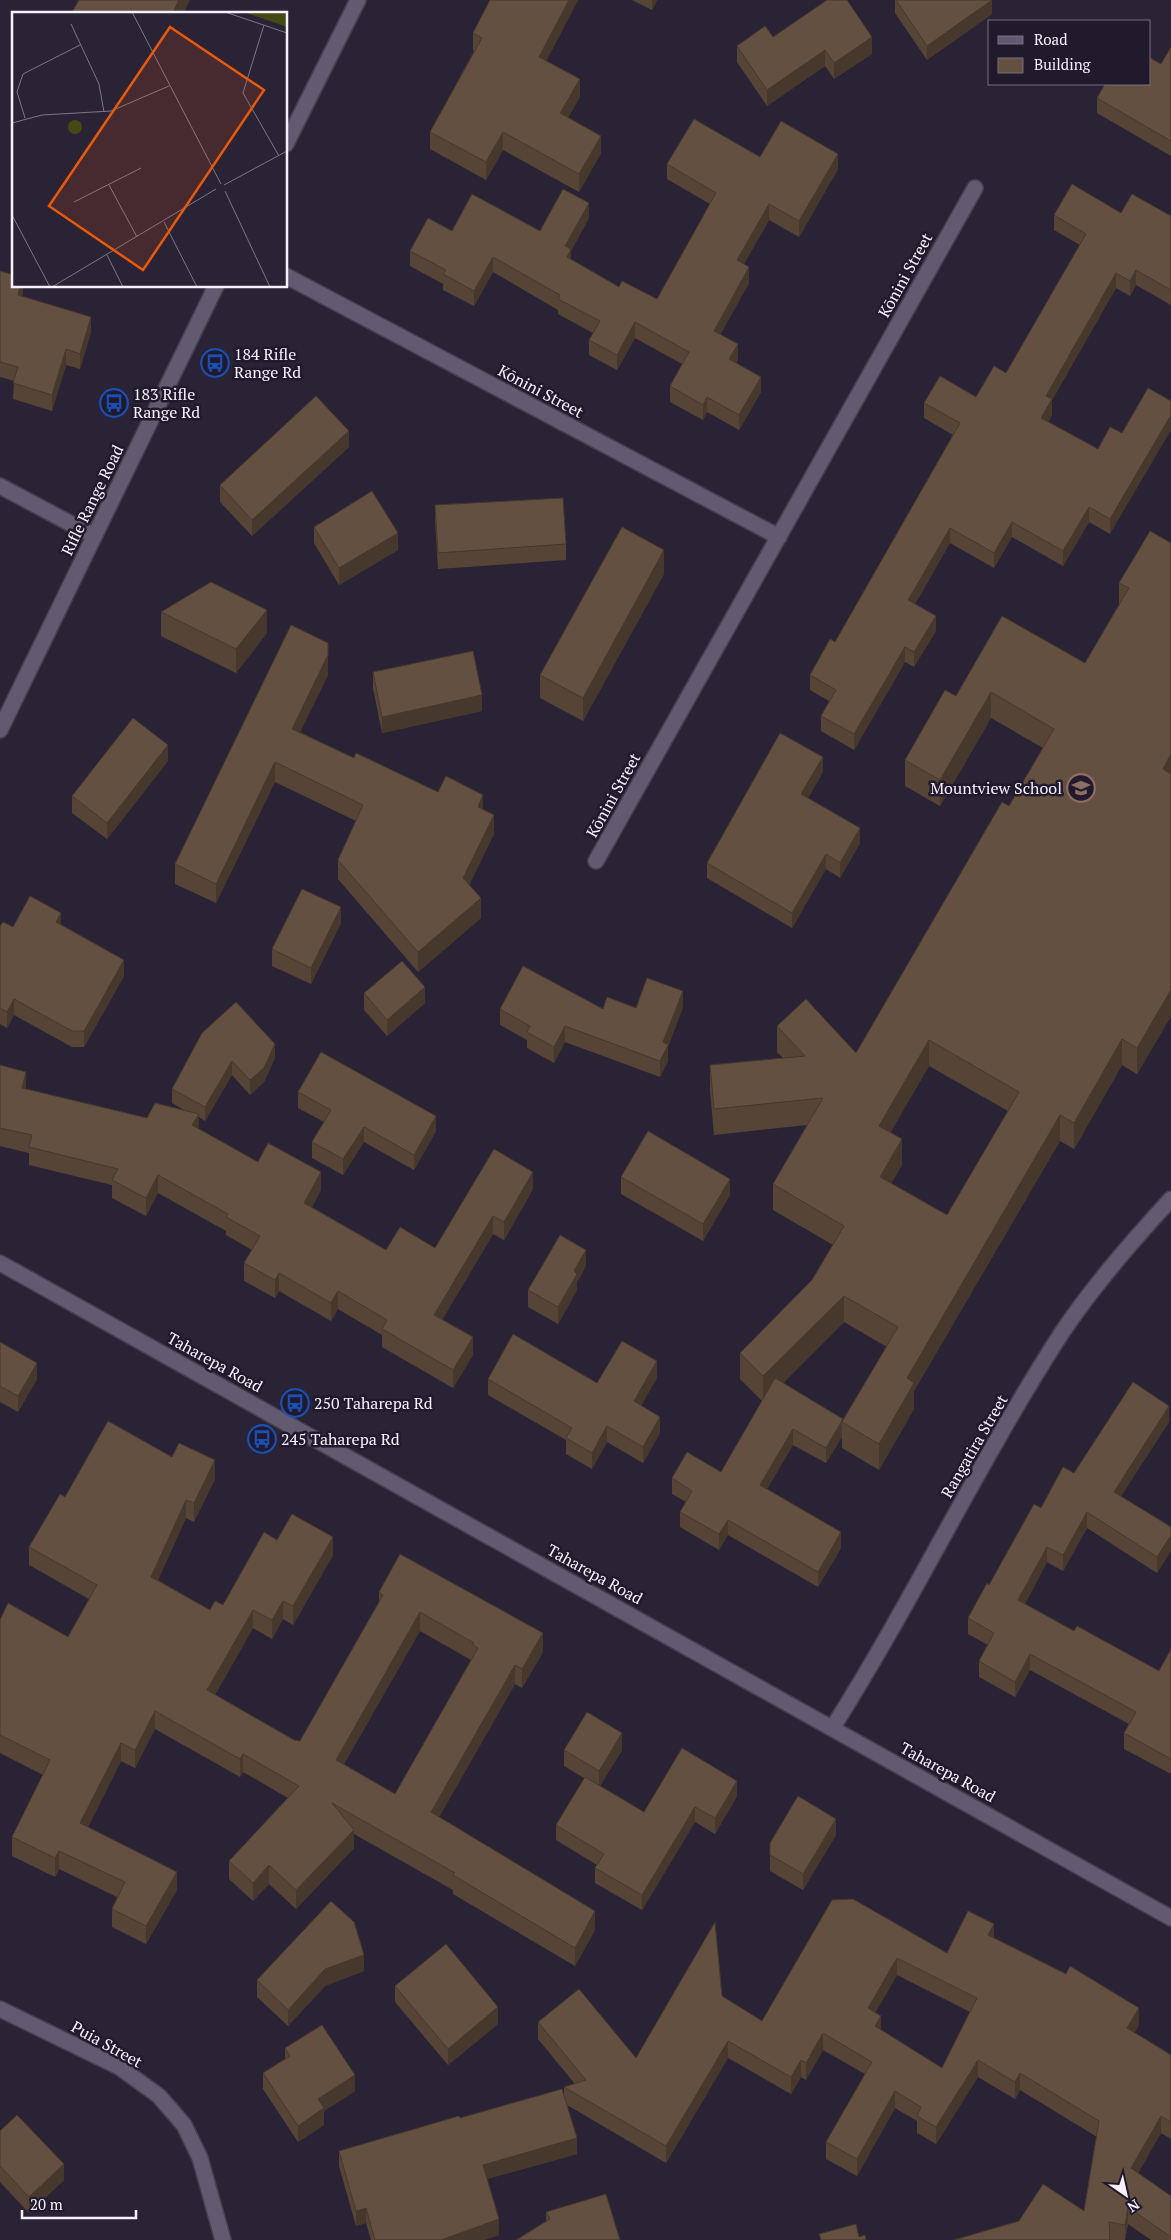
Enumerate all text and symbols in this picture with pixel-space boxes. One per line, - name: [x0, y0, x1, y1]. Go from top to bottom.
- inset map: [12, 12, 288, 288]
- legend: [988, 20, 1151, 85]
- text: Road: [1034, 29, 1067, 49]
- text: Building: [1034, 54, 1092, 74]
- street label: Kōnini Street: [873, 229, 937, 321]
- place label: 184 Rifle Range Rd: [234, 343, 301, 383]
- bus stop icon: 184 Rifle Range Rd: [200, 348, 230, 378]
- street label: Kōnini Street: [494, 359, 588, 423]
- place label: 183 Rifle Range Rd: [133, 383, 200, 423]
- bus stop icon: 183 Rifle Range Rd: [99, 388, 129, 418]
- street label: Rifle Range Road: [56, 441, 128, 559]
- street label: Kōnini Street: [581, 749, 645, 841]
- school or university icon: Mountview School: [1066, 773, 1096, 803]
- place label: Mountview School: [930, 777, 1062, 799]
- street label: Taharepa Road: [163, 1327, 267, 1397]
- bus stop icon: 250 Taharepa Rd: [280, 1388, 310, 1418]
- street label: Rangatira Street: [936, 1390, 1013, 1502]
- place label: 250 Taharepa Rd: [314, 1392, 433, 1414]
- bus stop icon: 245 Taharepa Rd: [247, 1424, 277, 1454]
- place label: 245 Taharepa Rd: [281, 1428, 400, 1450]
- street label: Taharepa Road: [543, 1539, 647, 1609]
- street label: Taharepa Road: [896, 1737, 1000, 1807]
- street label: Puia Street: [67, 2015, 147, 2073]
- north arrow: [1101, 2170, 1151, 2220]
- scale bar: [22, 2188, 136, 2220]
- text: 20 m: [30, 2194, 63, 2214]
- text: N: [1124, 2195, 1143, 2217]

